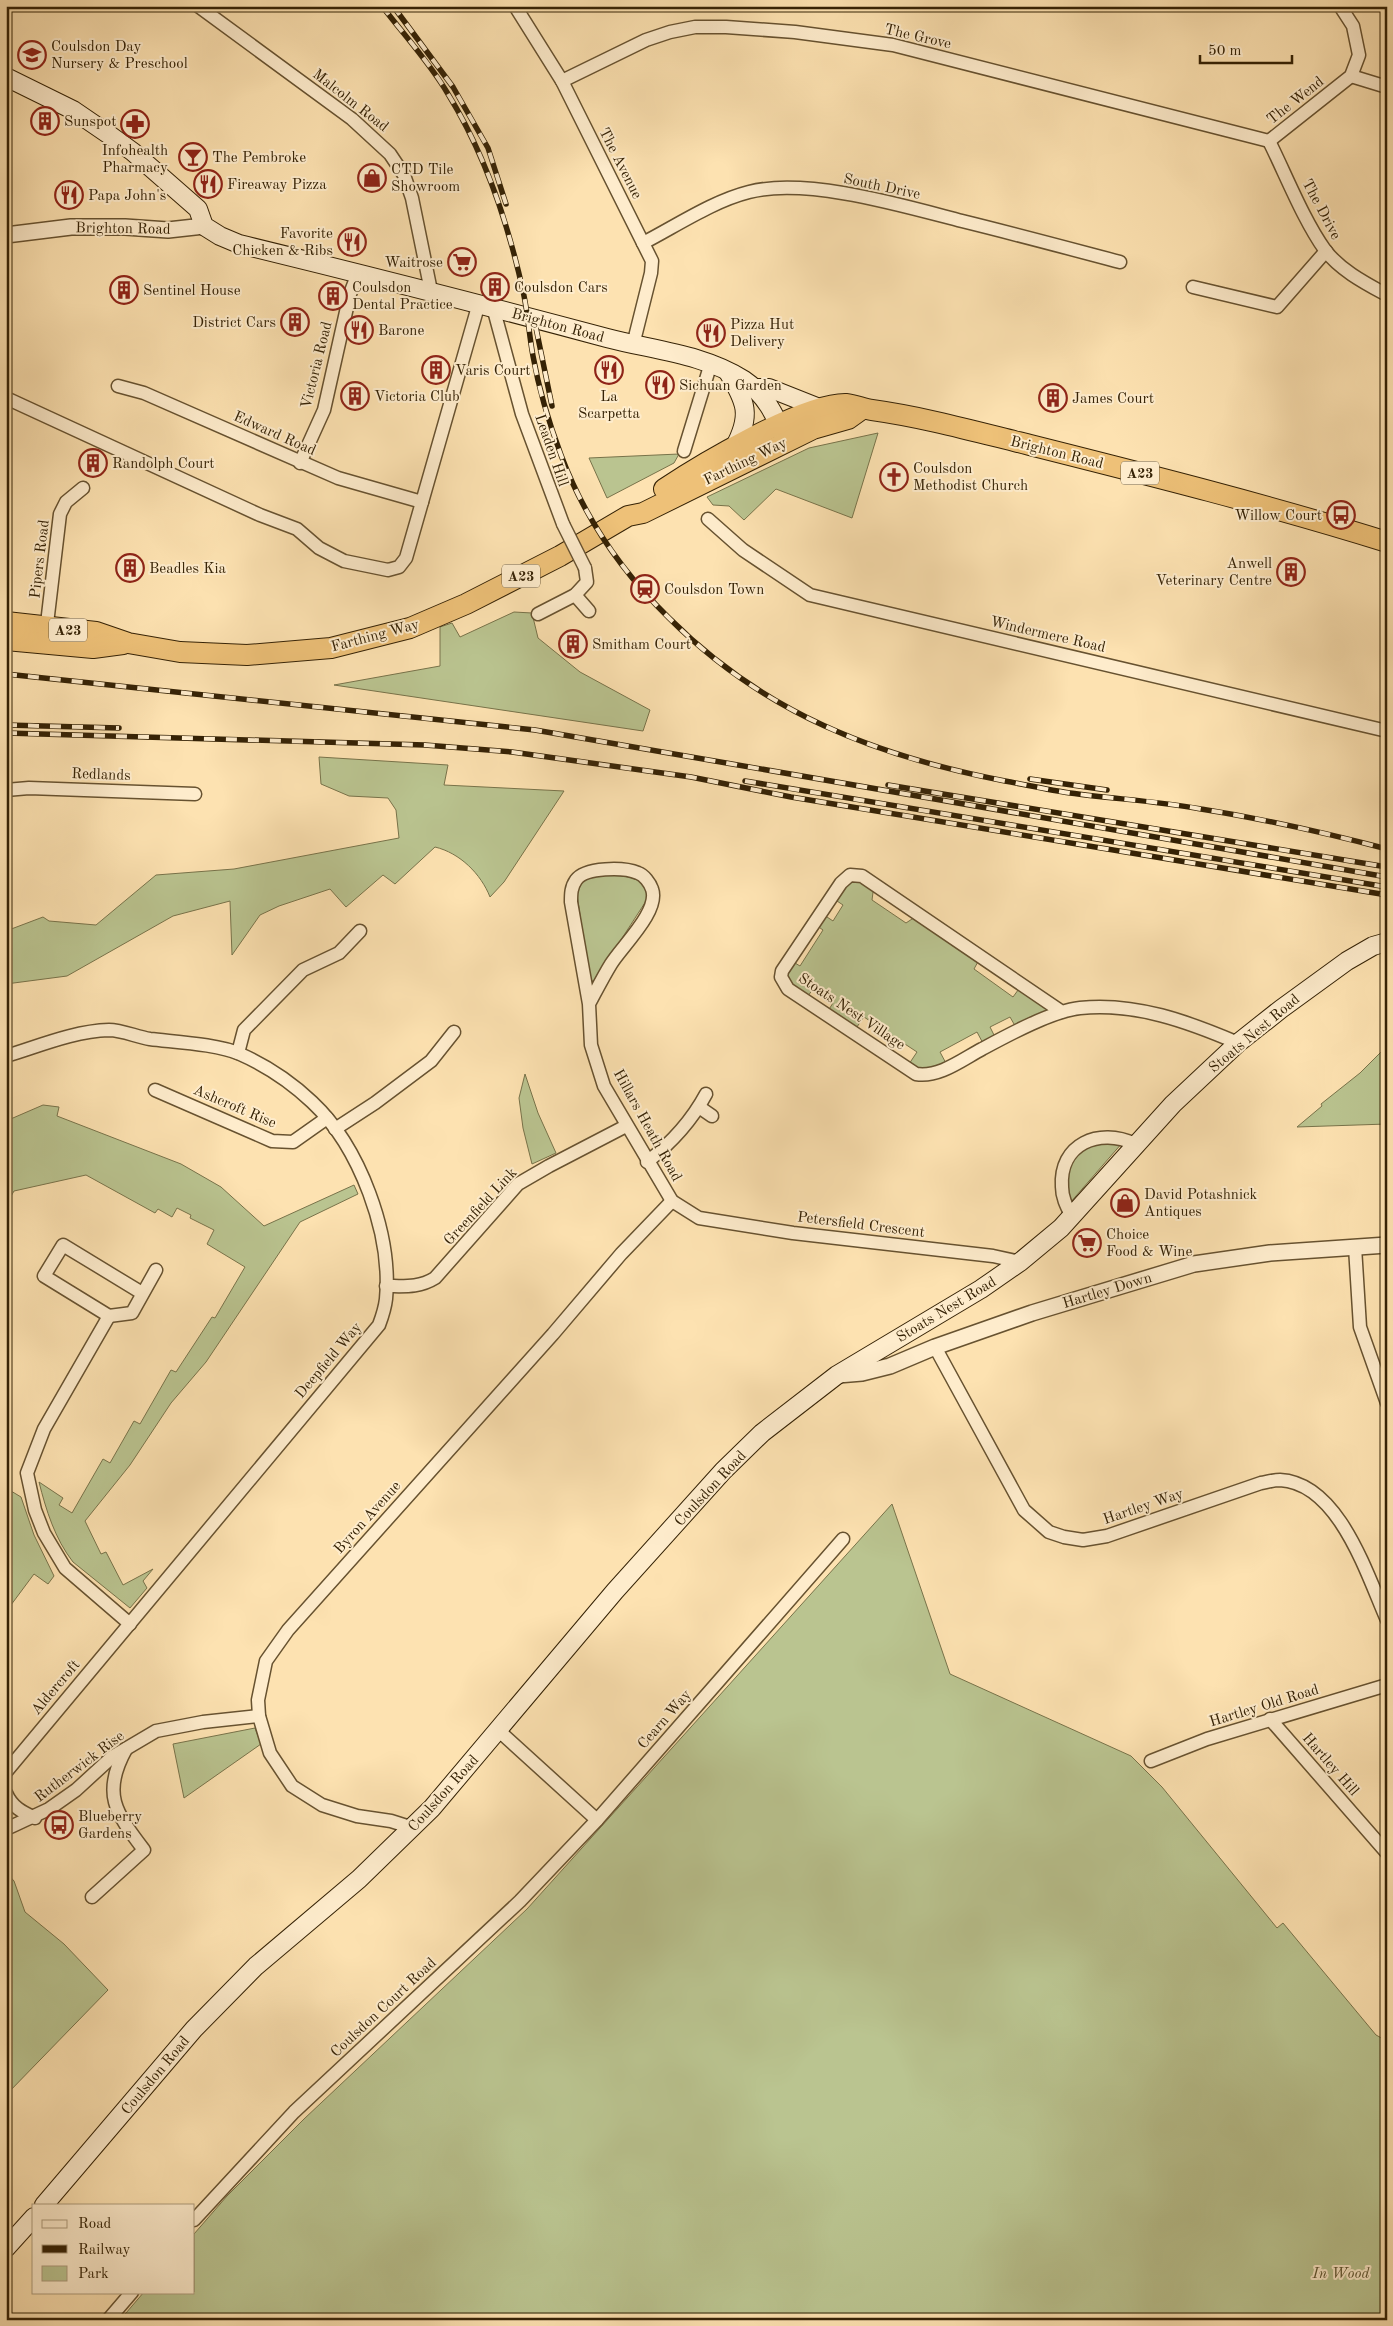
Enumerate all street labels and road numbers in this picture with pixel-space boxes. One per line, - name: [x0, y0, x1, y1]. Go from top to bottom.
- street label: The Grove: [883, 23, 953, 52]
- street label: Malcolm Road: [309, 67, 391, 135]
- street label: The Wend: [1265, 74, 1327, 128]
- street label: The Avenue: [595, 126, 644, 202]
- street label: South Drive: [842, 172, 922, 203]
- street label: The Drive: [1299, 177, 1343, 242]
- street label: Brighton Road: [75, 221, 171, 238]
- street label: Brighton Road: [510, 307, 606, 346]
- street label: Victoria Road: [299, 320, 336, 411]
- street label: Edward Road: [231, 410, 318, 459]
- street label: Leaden Hill: [531, 412, 570, 489]
- street label: Brighton Road: [1009, 435, 1105, 472]
- street label: Farthing Way: [702, 436, 790, 489]
- road number: A23: [1121, 462, 1159, 484]
- street label: Pipers Road: [28, 519, 53, 599]
- road number: A23: [502, 564, 540, 588]
- street label: Windermere Road: [989, 615, 1107, 656]
- street label: Farthing Way: [330, 617, 421, 655]
- road number: A23: [49, 618, 87, 642]
- street label: Redlands: [71, 767, 131, 784]
- street label: Stoats Nest Village: [795, 971, 907, 1054]
- street label: Stoats Nest Road: [1207, 992, 1303, 1076]
- street label: Hillars Heath Road: [610, 1067, 684, 1184]
- street label: Ashcroft Rise: [191, 1083, 278, 1132]
- street label: Greenfield Link: [442, 1165, 521, 1249]
- street label: Petersfield Crescent: [796, 1210, 925, 1241]
- street label: Hartley Down: [1061, 1271, 1154, 1312]
- street label: Stoats Nest Road: [894, 1275, 999, 1346]
- street label: Deepfield Way: [293, 1320, 365, 1402]
- street label: Coulsdon Road: [673, 1448, 750, 1530]
- street label: Byron Avenue: [332, 1479, 404, 1557]
- street label: Hartley Way: [1101, 1487, 1186, 1528]
- street label: Aldercroft: [29, 1658, 83, 1718]
- street label: Hartley Old Road: [1208, 1683, 1321, 1730]
- street label: Cearn Way: [636, 1688, 695, 1752]
- street label: Rutherwick Rise: [32, 1729, 127, 1806]
- street label: Hartley Hill: [1299, 1731, 1361, 1799]
- street label: Coulsdon Road: [406, 1753, 482, 1835]
- street label: Coulsdon Court Road: [328, 1955, 440, 2061]
- street label: Coulsdon Road: [119, 2034, 193, 2118]

